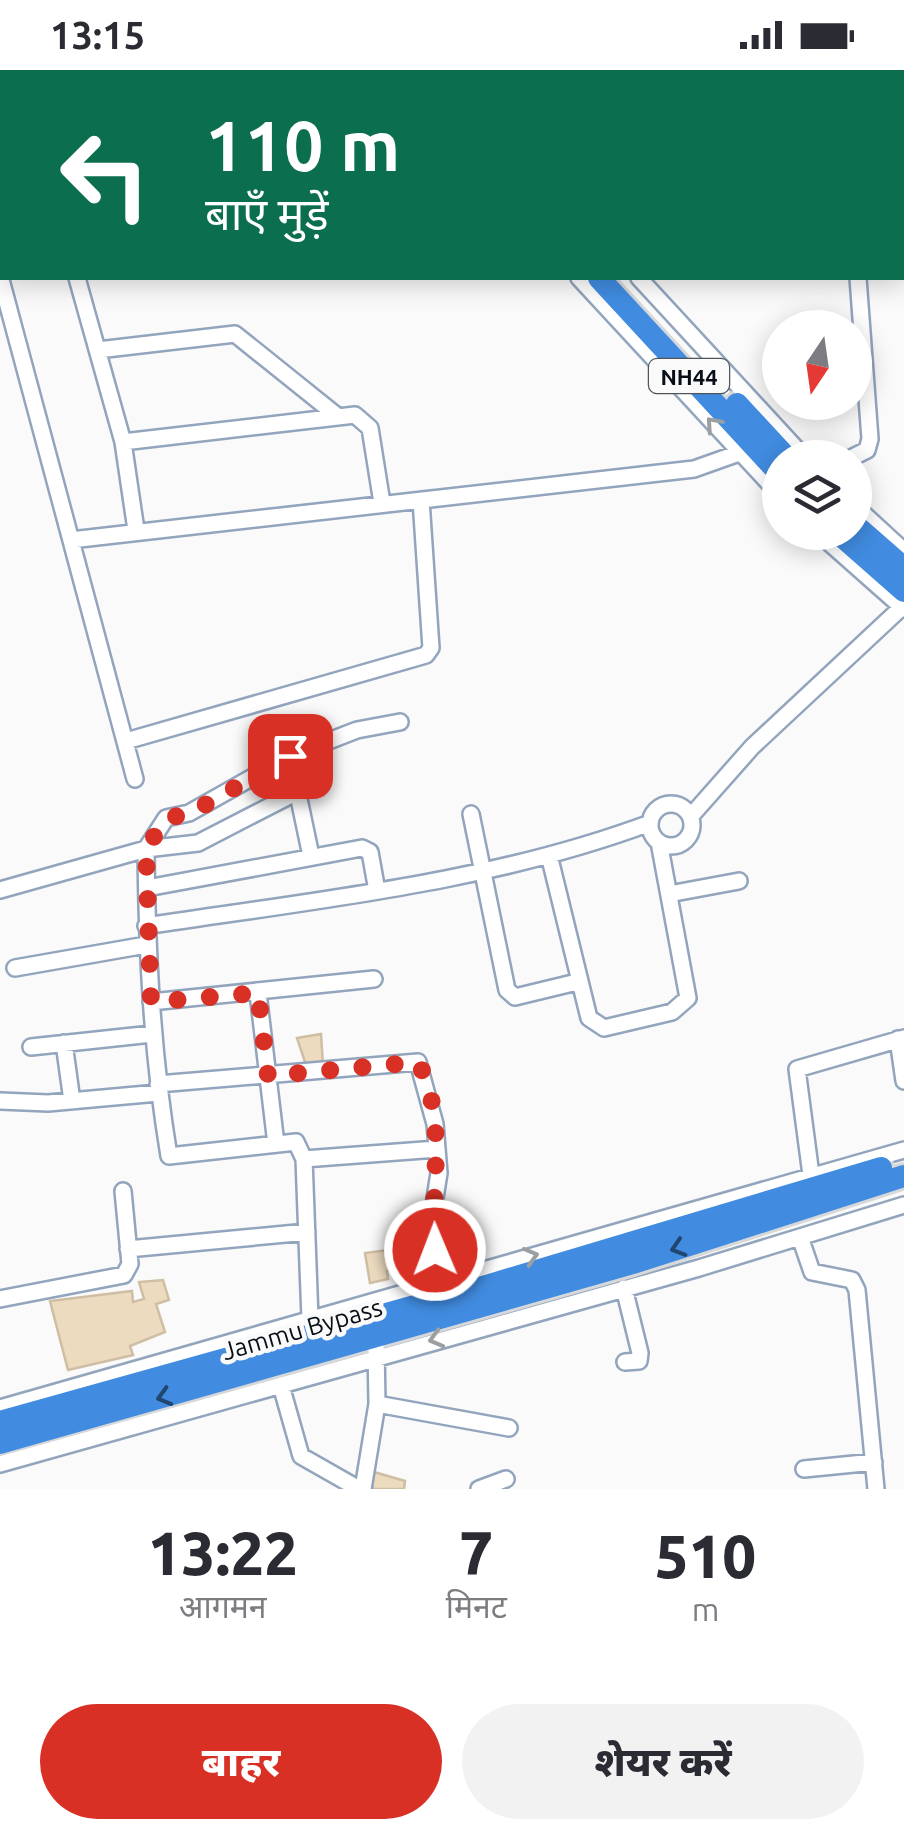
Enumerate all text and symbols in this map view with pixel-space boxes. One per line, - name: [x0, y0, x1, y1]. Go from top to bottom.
- text: 13:15: [50, 14, 145, 56]
- text: 110 m: [205, 106, 400, 184]
- icon: left: [40, 110, 170, 240]
- text: बाएँ मुड़ें: [205, 188, 329, 239]
- north arrow: [762, 310, 872, 420]
- map controls: [762, 310, 872, 550]
- road number: NH44: [649, 359, 729, 393]
- one-way arrow: [707, 417, 725, 436]
- button: layers: [762, 440, 872, 550]
- pin: [248, 714, 333, 799]
- icon: arrive: [263, 729, 318, 784]
- position arrow: [383, 1198, 487, 1302]
- one-way arrow: [670, 1237, 687, 1257]
- one-way arrow: [522, 1247, 539, 1268]
- street label: Jammu Bypass: [219, 1293, 385, 1365]
- one-way arrow: [428, 1328, 445, 1349]
- one-way arrow: [156, 1386, 173, 1407]
- text: 13:22: [148, 1519, 298, 1586]
- text: 7: [459, 1519, 493, 1586]
- text: 510: [655, 1522, 756, 1589]
- text: आगमन: [179, 1588, 267, 1624]
- text: मिनट: [446, 1588, 507, 1624]
- text: m: [692, 1591, 719, 1627]
- button: बाहर: [40, 1704, 442, 1819]
- button: शेयर करें: [462, 1704, 864, 1819]

